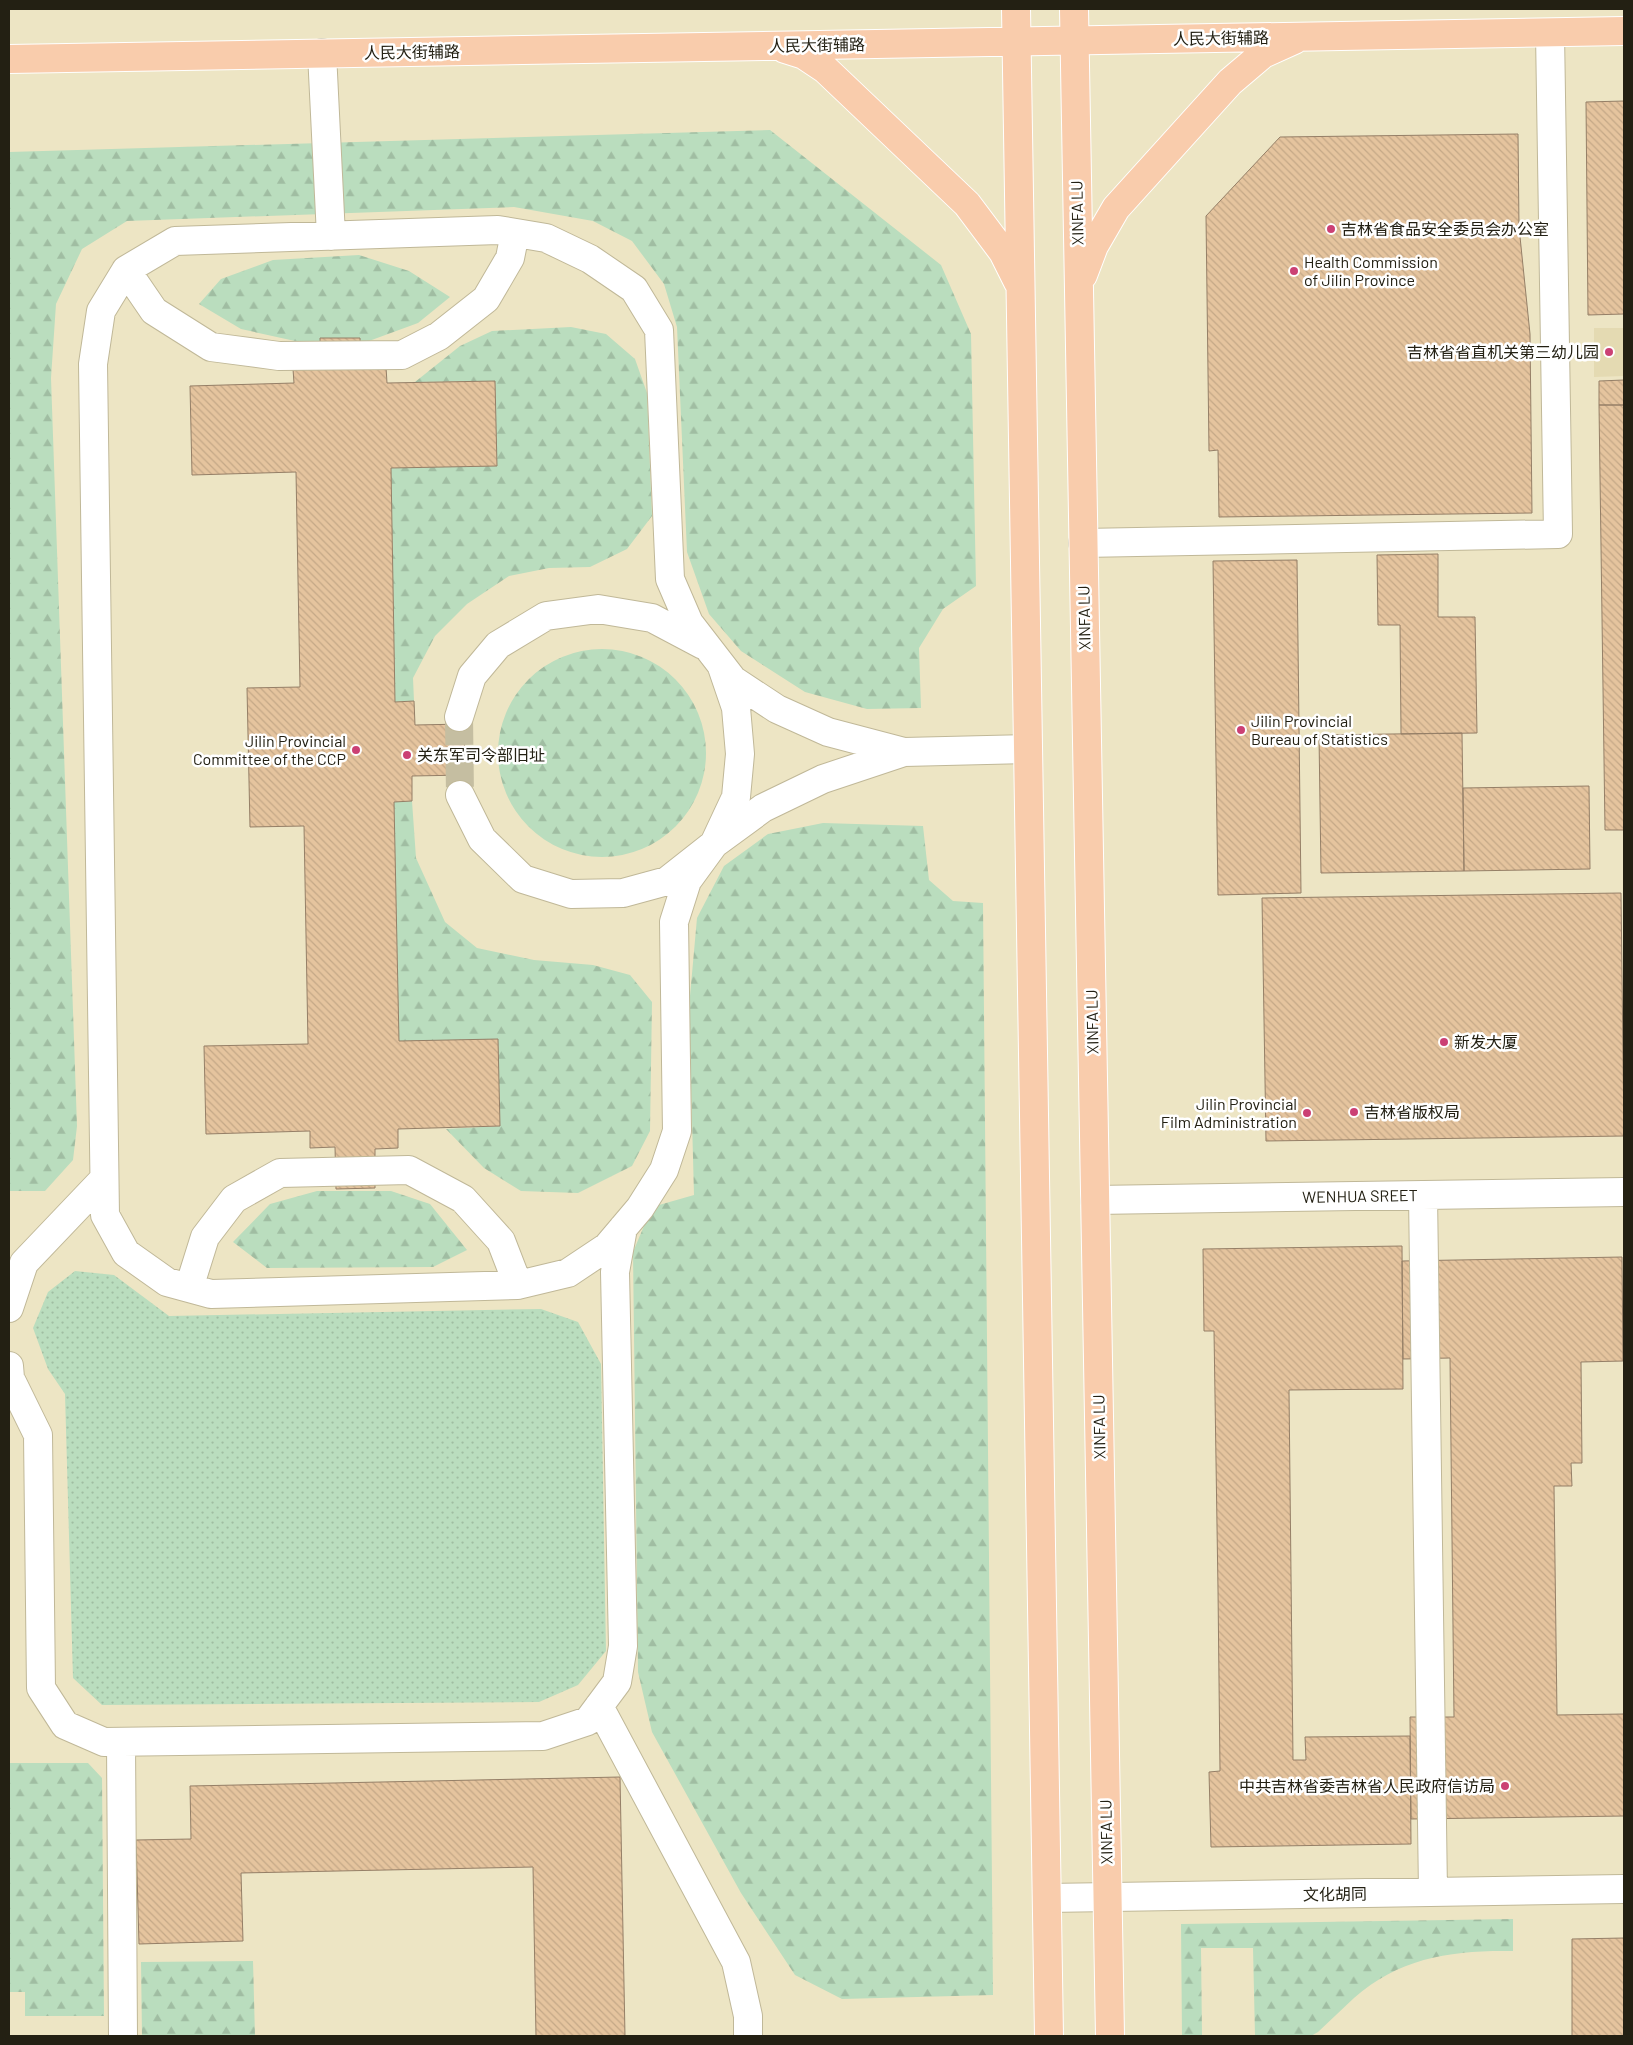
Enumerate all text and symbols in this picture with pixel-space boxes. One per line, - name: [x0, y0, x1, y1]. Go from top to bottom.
- street label: 人民大街辅路: [1173, 27, 1269, 48]
- street label: 人民大街辅路: [769, 34, 865, 55]
- street label: 人民大街辅路: [364, 41, 460, 62]
- street label: XINFA LU: [1066, 180, 1087, 246]
- place label: 吉林省食品安全委员会办公室: [1341, 219, 1549, 238]
- marker: 吉林省食品安全委员会办公室: [1325, 223, 1337, 235]
- place label: Health Commission of Jilin Province: [1304, 252, 1438, 289]
- marker: Health Commission of Jilin Province: [1288, 265, 1300, 277]
- place label: 吉林省省直机关第三幼儿园: [1407, 342, 1599, 361]
- marker: 吉林省省直机关第三幼儿园: [1603, 346, 1615, 358]
- street label: XINFA LU: [1073, 585, 1094, 651]
- place label: Jilin Provincial Bureau of Statistics: [1251, 711, 1388, 748]
- marker: Jilin Provincial Bureau of Statistics: [1235, 724, 1247, 736]
- place label: Jilin Provincial Committee of the CCP: [193, 731, 346, 768]
- marker: Jilin Provincial Committee of the CCP: [350, 744, 362, 756]
- place label: 关东军司令部旧址: [417, 745, 545, 764]
- marker: 关东军司令部旧址: [401, 749, 413, 761]
- street label: XINFA LU: [1081, 989, 1102, 1055]
- place label: 新发大厦: [1454, 1032, 1518, 1051]
- marker: 新发大厦: [1438, 1036, 1450, 1048]
- place label: Jilin Provincial Film Administration: [1161, 1094, 1297, 1131]
- place label: 吉林省版权局: [1364, 1102, 1460, 1121]
- marker: 吉林省版权局: [1348, 1106, 1360, 1118]
- marker: Jilin Provincial Film Administration: [1301, 1107, 1313, 1119]
- street label: WENHUA SREET: [1302, 1185, 1418, 1206]
- street label: XINFA LU: [1088, 1394, 1109, 1460]
- place label: 中共吉林省委吉林省人民政府信访局: [1239, 1776, 1495, 1795]
- marker: 中共吉林省委吉林省人民政府信访局: [1499, 1780, 1511, 1792]
- street label: XINFA LU: [1095, 1799, 1116, 1865]
- street label: 文化胡同: [1303, 1883, 1367, 1904]

